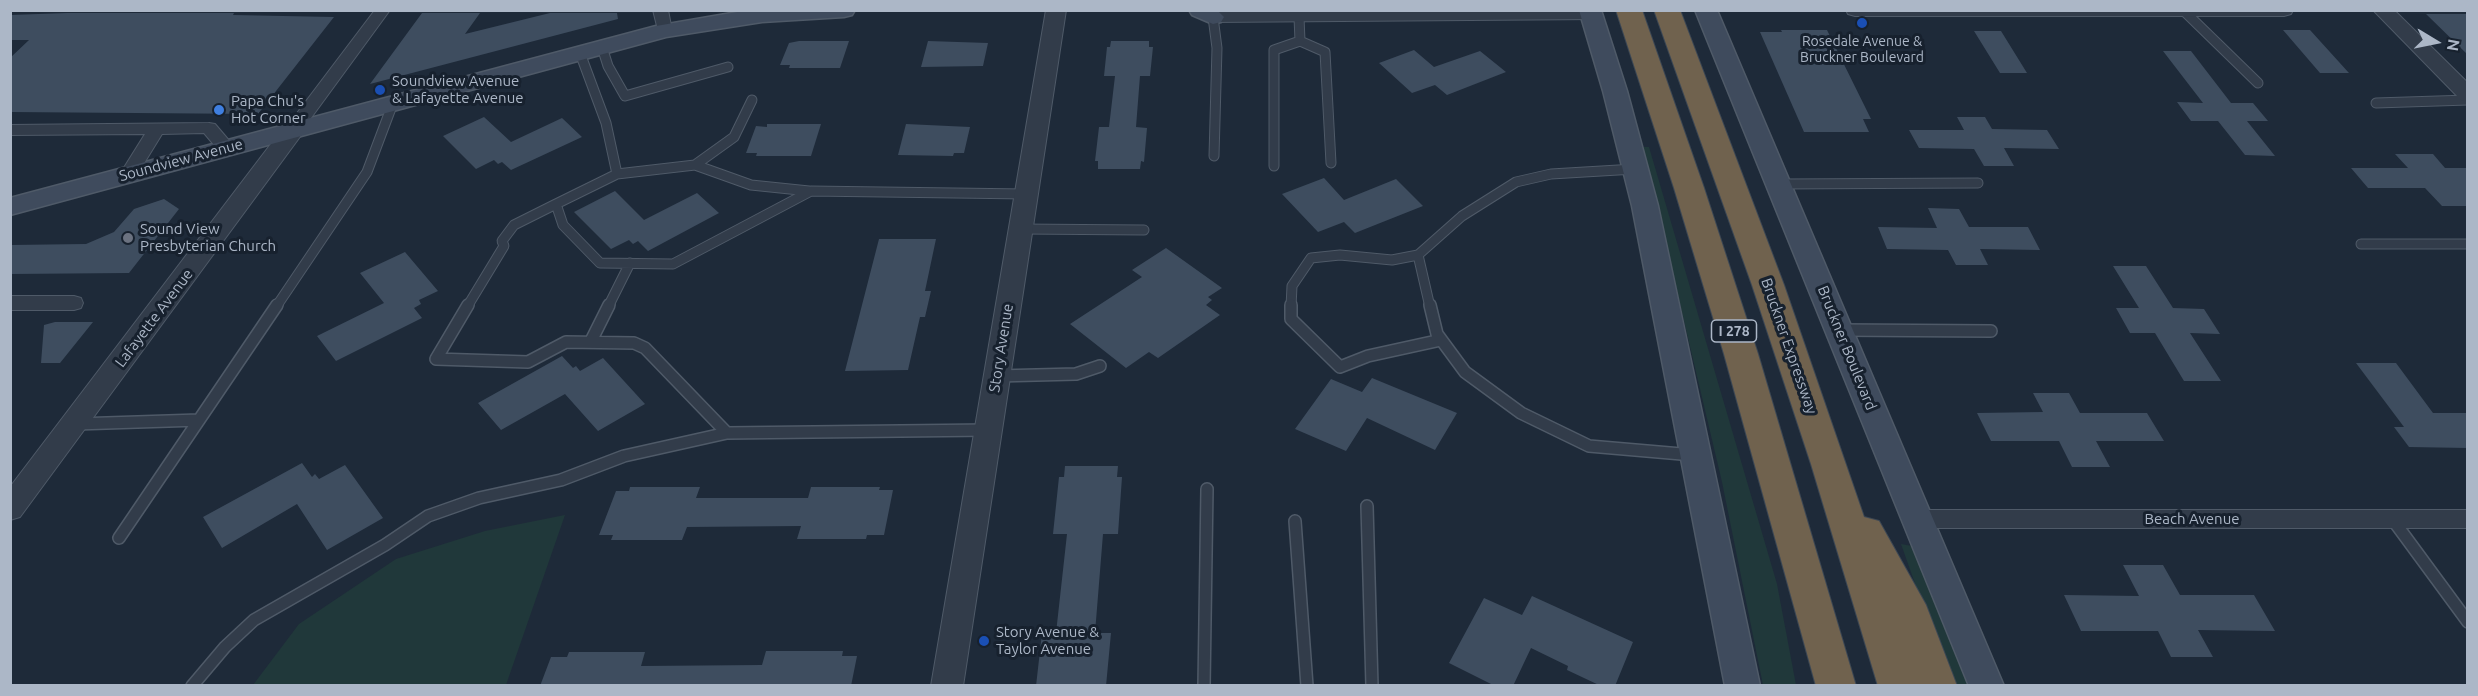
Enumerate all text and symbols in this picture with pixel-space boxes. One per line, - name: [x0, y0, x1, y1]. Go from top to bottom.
- north arrow: [2406, 12, 2466, 72]
- marker: Rosedale Avenue & Bruckner Boulevard: [1855, 16, 1869, 30]
- place label: Rosedale Avenue & Bruckner Boulevard: [1800, 33, 1924, 66]
- text: N: [2444, 38, 2464, 53]
- place label: Soundview Avenue & Lafayette Avenue: [392, 72, 523, 107]
- marker: Soundview Avenue & Lafayette Avenue: [373, 83, 387, 97]
- place label: Papa Chu's Hot Corner: [231, 92, 306, 127]
- marker: Papa Chu's Hot Corner: [212, 103, 226, 117]
- street label: Soundview Avenue: [117, 135, 245, 185]
- place label: Sound View Presbyterian Church: [140, 220, 276, 255]
- marker: Sound View Presbyterian Church: [121, 231, 135, 245]
- street label: Lafayette Avenue: [111, 265, 197, 371]
- street label: Bruckner Expressway: [1757, 276, 1821, 416]
- street label: Bruckner Boulevard: [1814, 283, 1880, 413]
- street label: Story Avenue: [985, 302, 1017, 394]
- road number: I 278: [1712, 320, 1756, 342]
- street label: Beach Avenue: [2144, 510, 2240, 528]
- place label: Story Avenue & Taylor Avenue: [996, 623, 1099, 658]
- marker: Story Avenue & Taylor Avenue: [977, 634, 991, 648]

